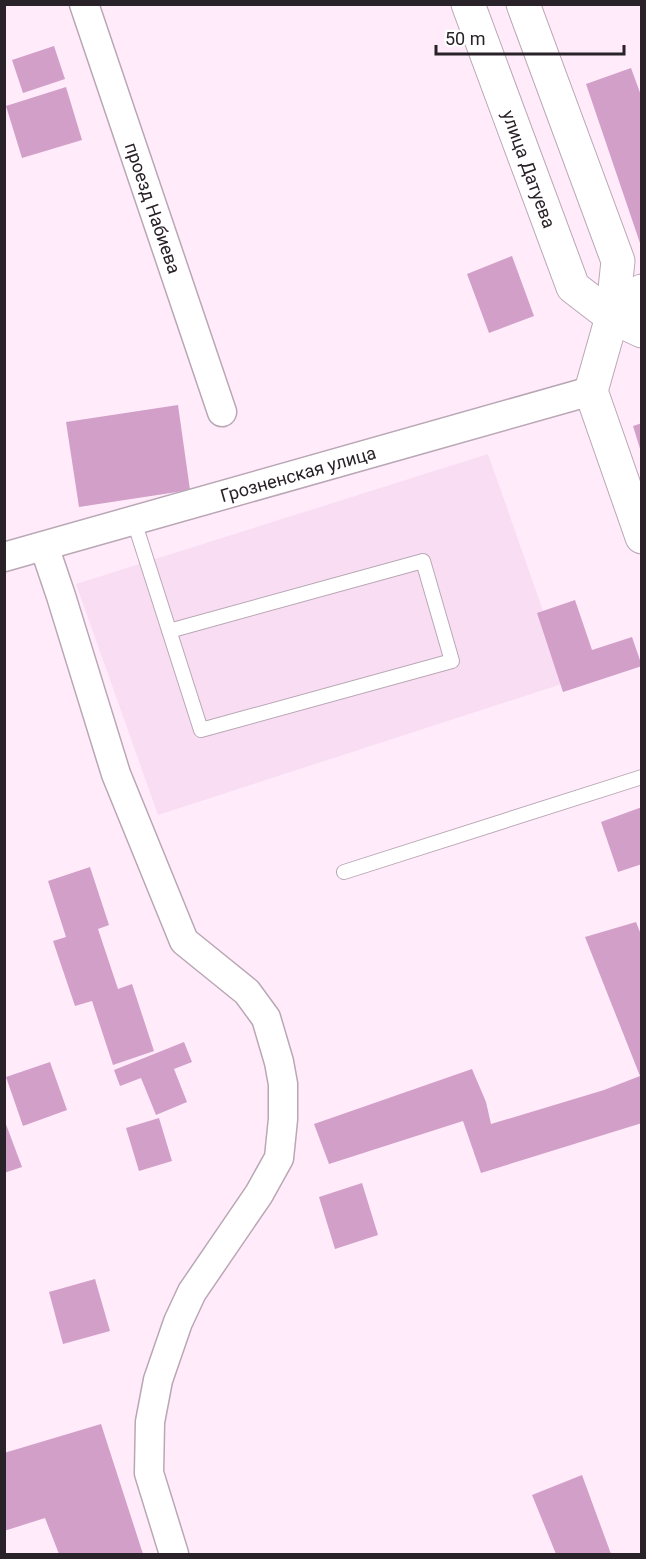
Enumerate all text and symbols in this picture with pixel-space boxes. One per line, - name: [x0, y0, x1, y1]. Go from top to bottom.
- scale bar: [436, 18, 624, 56]
- text: 50 m: [445, 28, 485, 49]
- street label: улица Датуева: [498, 107, 560, 231]
- street label: проезд Набиева: [121, 140, 185, 276]
- street label: Грозненская улица: [218, 442, 378, 506]

